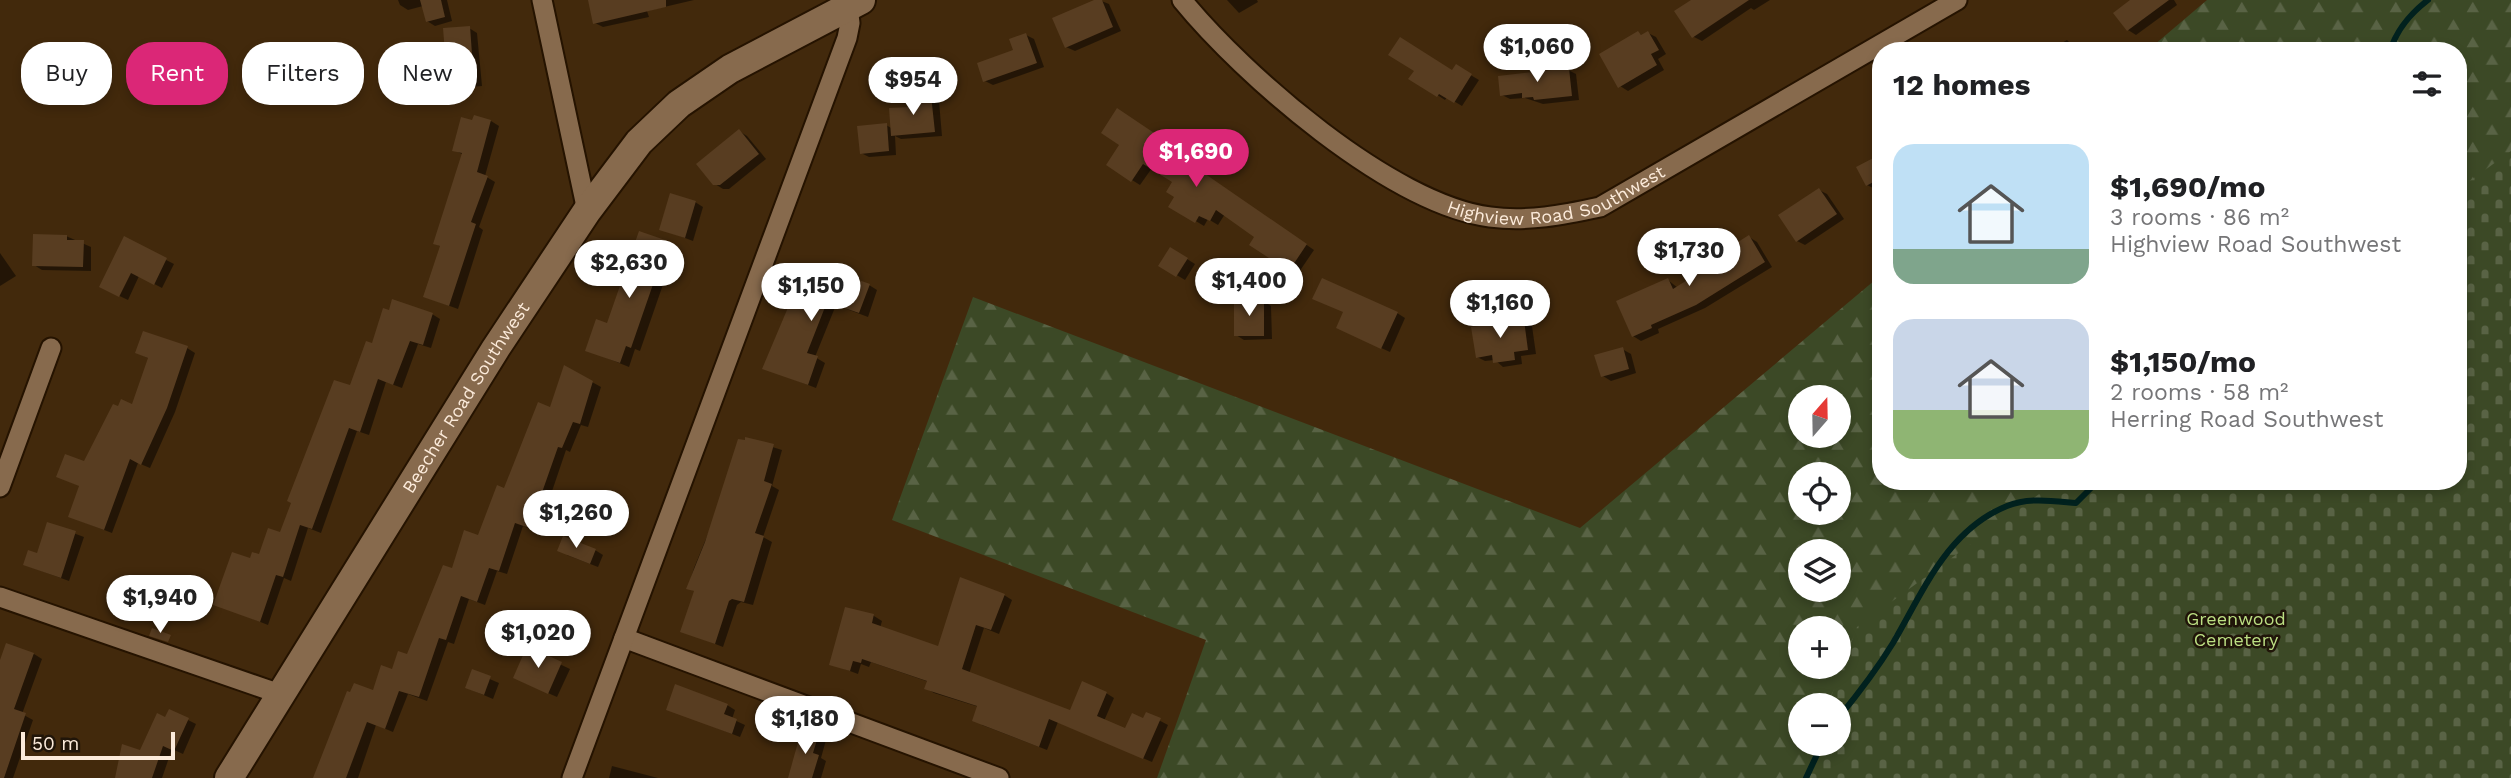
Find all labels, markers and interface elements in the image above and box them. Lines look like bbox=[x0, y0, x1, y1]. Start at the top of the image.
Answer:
pin: $1,060 bbox=[1480, 24, 1594, 84]
text: $1,060 bbox=[1500, 33, 1574, 60]
chip: Buy bbox=[21, 42, 112, 105]
chip: Rent bbox=[126, 42, 228, 105]
chip: Filters bbox=[242, 42, 364, 105]
chip: New bbox=[378, 42, 477, 105]
pin: $954 bbox=[872, 58, 954, 117]
icon: filters bbox=[2408, 65, 2446, 103]
text: $954 bbox=[884, 66, 942, 93]
text: 12 homes bbox=[1893, 67, 2031, 102]
pin: $1,690 bbox=[1139, 130, 1253, 189]
text: $1,690 bbox=[1159, 138, 1233, 165]
street label: Highview Road Southwest bbox=[1444, 161, 1669, 229]
text: $1,690/mo bbox=[2110, 169, 2265, 204]
icon: home bbox=[1949, 172, 2033, 256]
text: 3 rooms · 86 m² bbox=[2110, 204, 2289, 231]
pin: $1,730 bbox=[1632, 229, 1746, 288]
text: Highview Road Southwest bbox=[2110, 231, 2401, 258]
text: $1,730 bbox=[1653, 237, 1725, 264]
pin: $2,630 bbox=[572, 240, 686, 300]
text: $2,630 bbox=[590, 249, 668, 276]
pin: $1,400 bbox=[1192, 258, 1306, 318]
pin: $1,150 bbox=[754, 264, 868, 323]
text: $1,400 bbox=[1211, 267, 1287, 294]
text: $1,150 bbox=[777, 272, 845, 299]
pin: $1,160 bbox=[1443, 280, 1557, 340]
text: $1,160 bbox=[1466, 289, 1534, 316]
street label: Beecher Road Southwest bbox=[398, 298, 534, 497]
text: $1,150/mo bbox=[2110, 344, 2256, 379]
icon: home bbox=[1949, 347, 2033, 431]
text: 2 rooms · 58 m² bbox=[2110, 379, 2289, 406]
north arrow bbox=[1788, 385, 1852, 448]
map controls bbox=[1788, 385, 1851, 756]
text: Herring Road Southwest bbox=[2110, 406, 2383, 433]
button: locate bbox=[1788, 462, 1851, 525]
pin: $1,260 bbox=[519, 490, 633, 550]
text: $1,260 bbox=[539, 499, 613, 526]
button: layers bbox=[1788, 539, 1851, 602]
pin: $1,940 bbox=[103, 576, 217, 635]
text: $1,940 bbox=[122, 584, 198, 611]
park label: Greenwood Cemetery bbox=[2186, 608, 2286, 650]
pin: $1,020 bbox=[481, 610, 595, 670]
button: + bbox=[1788, 616, 1851, 679]
text: $1,020 bbox=[501, 619, 575, 646]
button: − bbox=[1788, 693, 1851, 756]
pin: $1,180 bbox=[748, 696, 862, 756]
text: $1,180 bbox=[771, 705, 839, 732]
scale bar bbox=[21, 729, 175, 761]
text: 50 m bbox=[32, 732, 79, 755]

